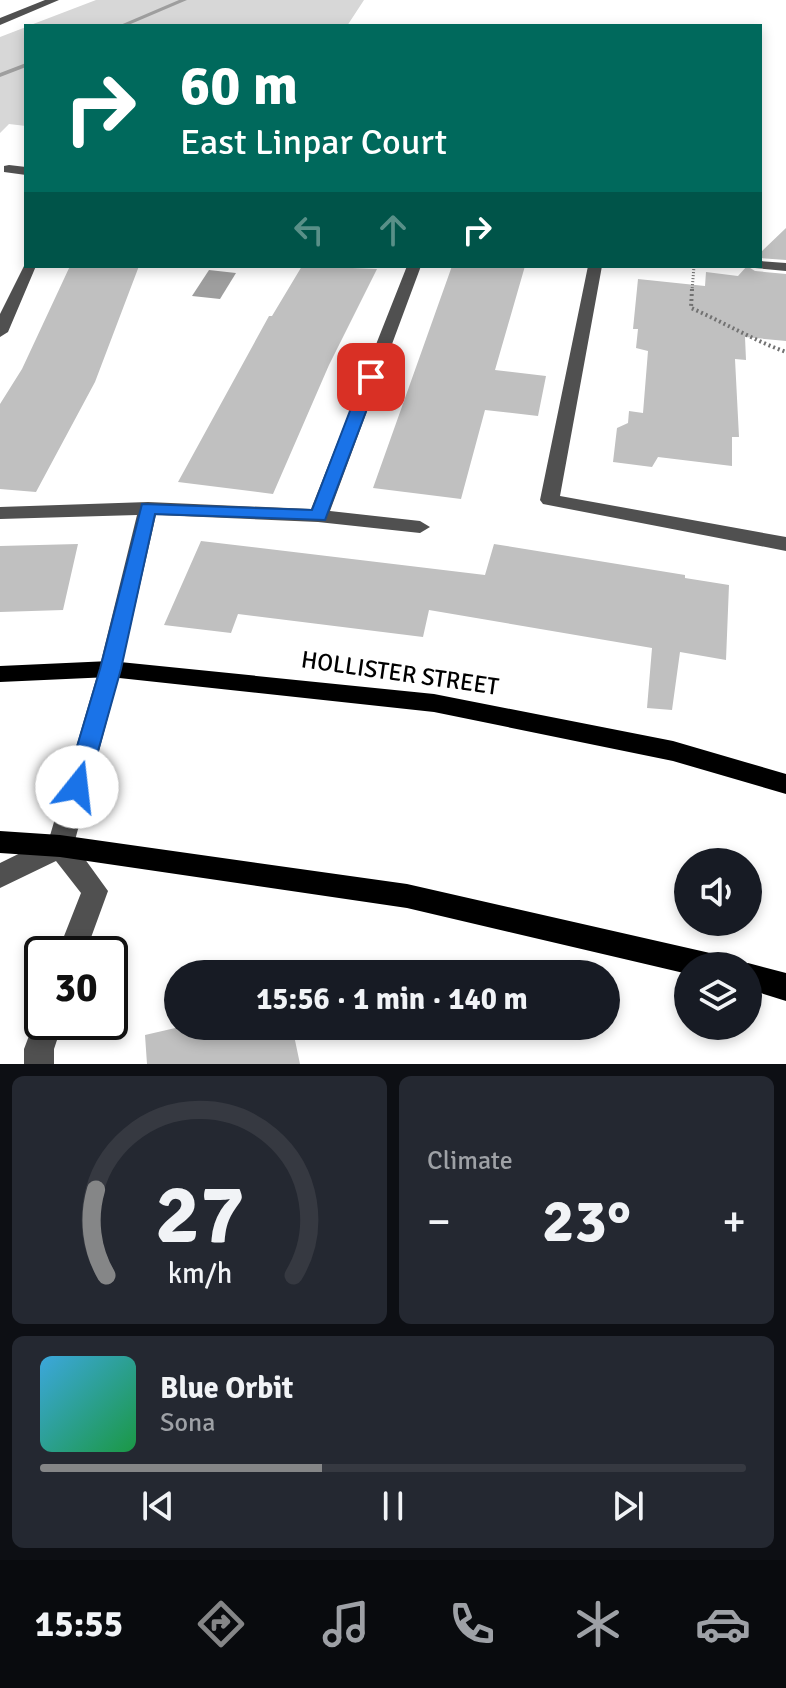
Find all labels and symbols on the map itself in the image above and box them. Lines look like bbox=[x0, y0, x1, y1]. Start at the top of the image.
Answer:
pin bbox=[337, 343, 405, 411]
street label: HOLLISTER STREET bbox=[299, 644, 501, 702]
position arrow bbox=[35, 745, 119, 829]
speed limit sign: 30 bbox=[24, 936, 128, 1040]

